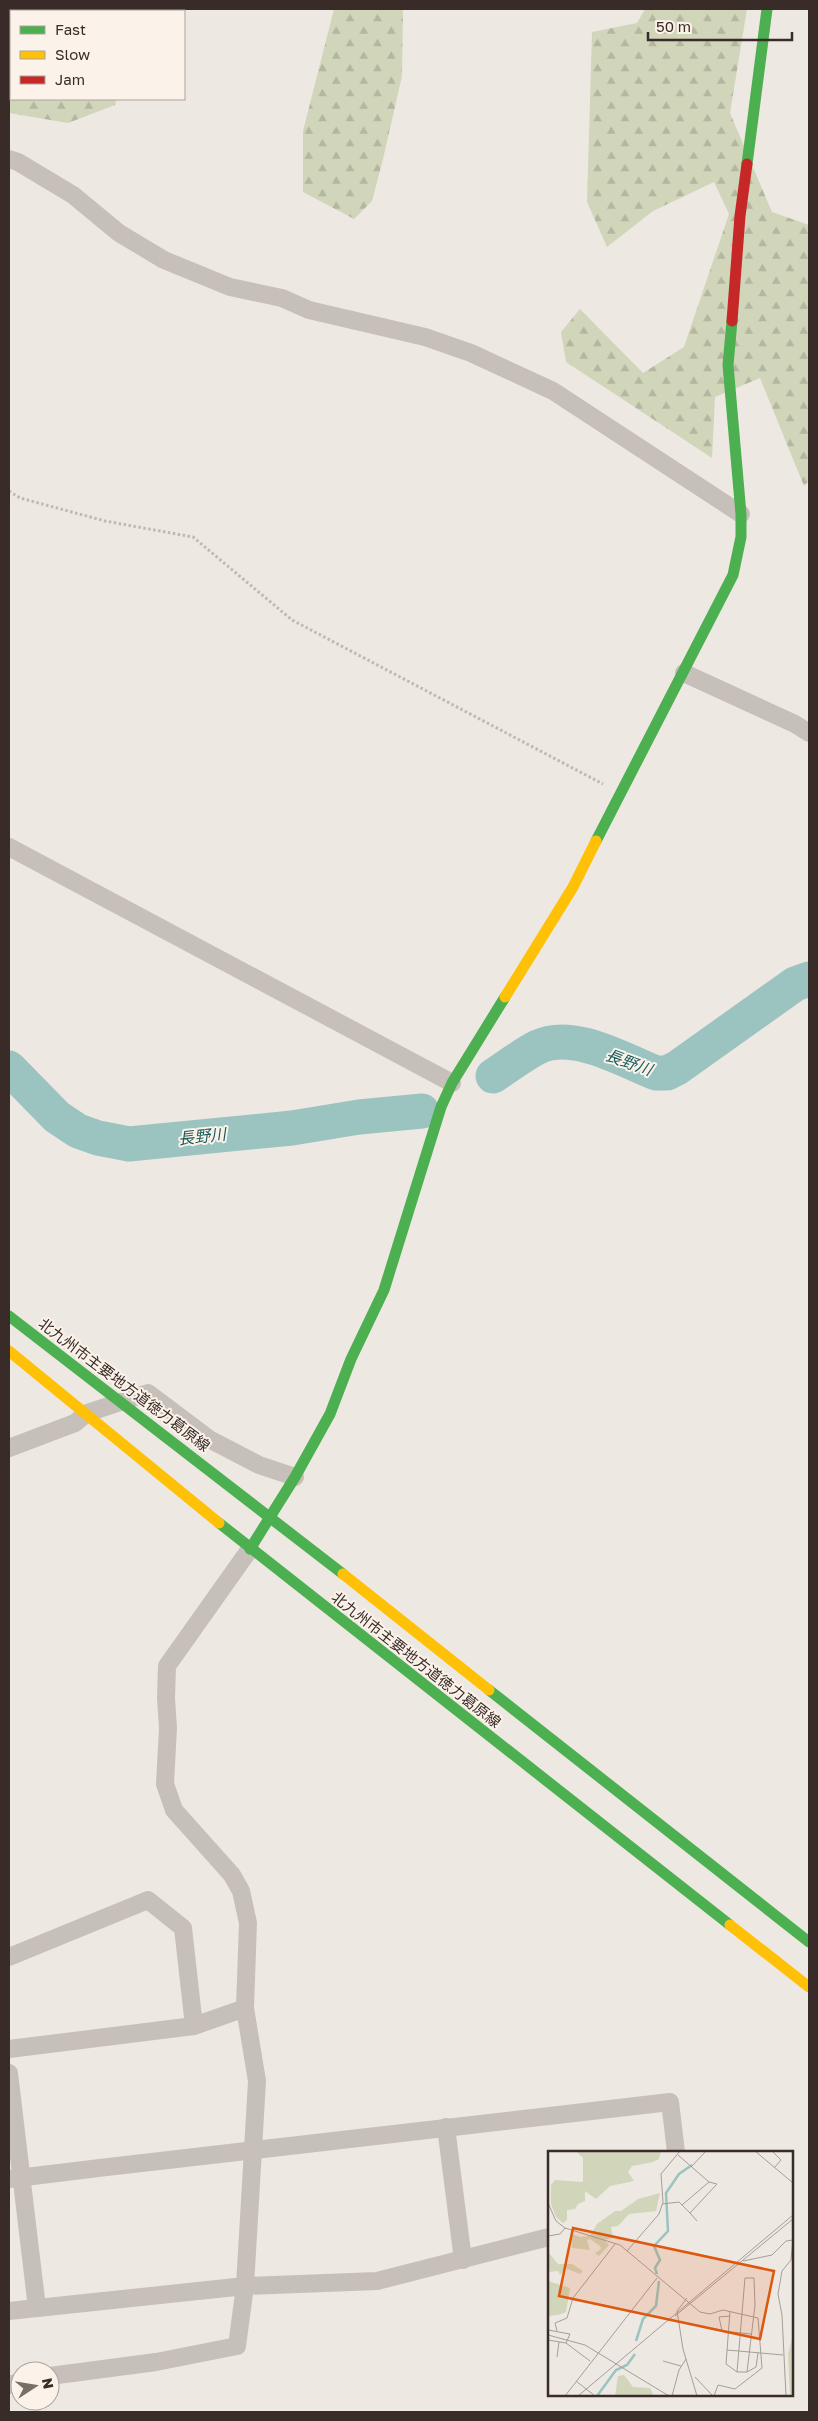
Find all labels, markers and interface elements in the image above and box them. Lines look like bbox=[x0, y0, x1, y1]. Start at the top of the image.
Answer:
legend bbox=[10, 10, 185, 100]
scale bar bbox=[648, 10, 792, 42]
text: 50 m bbox=[656, 17, 691, 35]
text: Fast bbox=[55, 20, 86, 38]
text: Slow bbox=[55, 45, 90, 63]
text: Jam bbox=[55, 70, 85, 88]
water label: 長野川 bbox=[603, 1044, 657, 1080]
water label: 長野川 bbox=[177, 1123, 229, 1148]
street label: 北九州市主要地方道徳力葛原線 bbox=[35, 1314, 214, 1455]
street label: 北九州市主要地方道徳力葛原線 bbox=[328, 1587, 505, 1731]
inset map bbox=[548, 2151, 793, 2396]
north arrow bbox=[10, 2361, 60, 2411]
text: N bbox=[39, 2376, 58, 2390]

